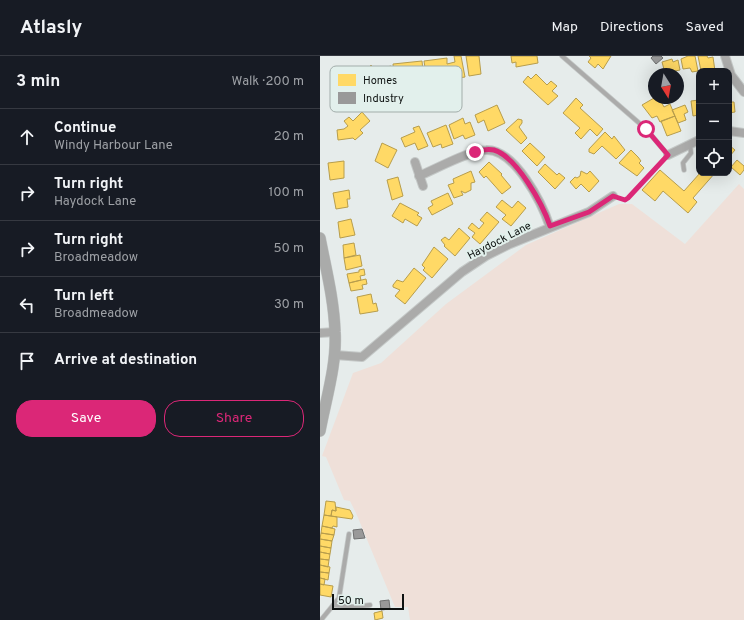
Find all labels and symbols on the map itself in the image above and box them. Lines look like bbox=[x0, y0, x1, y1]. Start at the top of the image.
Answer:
legend bbox=[330, 66, 462, 112]
north arrow bbox=[648, 68, 684, 104]
text: Homes bbox=[363, 74, 397, 88]
text: Industry bbox=[363, 92, 404, 106]
route start bbox=[637, 120, 655, 138]
route end bbox=[466, 143, 484, 161]
street label: Haydock Lane bbox=[465, 219, 534, 263]
scale bar bbox=[332, 592, 404, 611]

